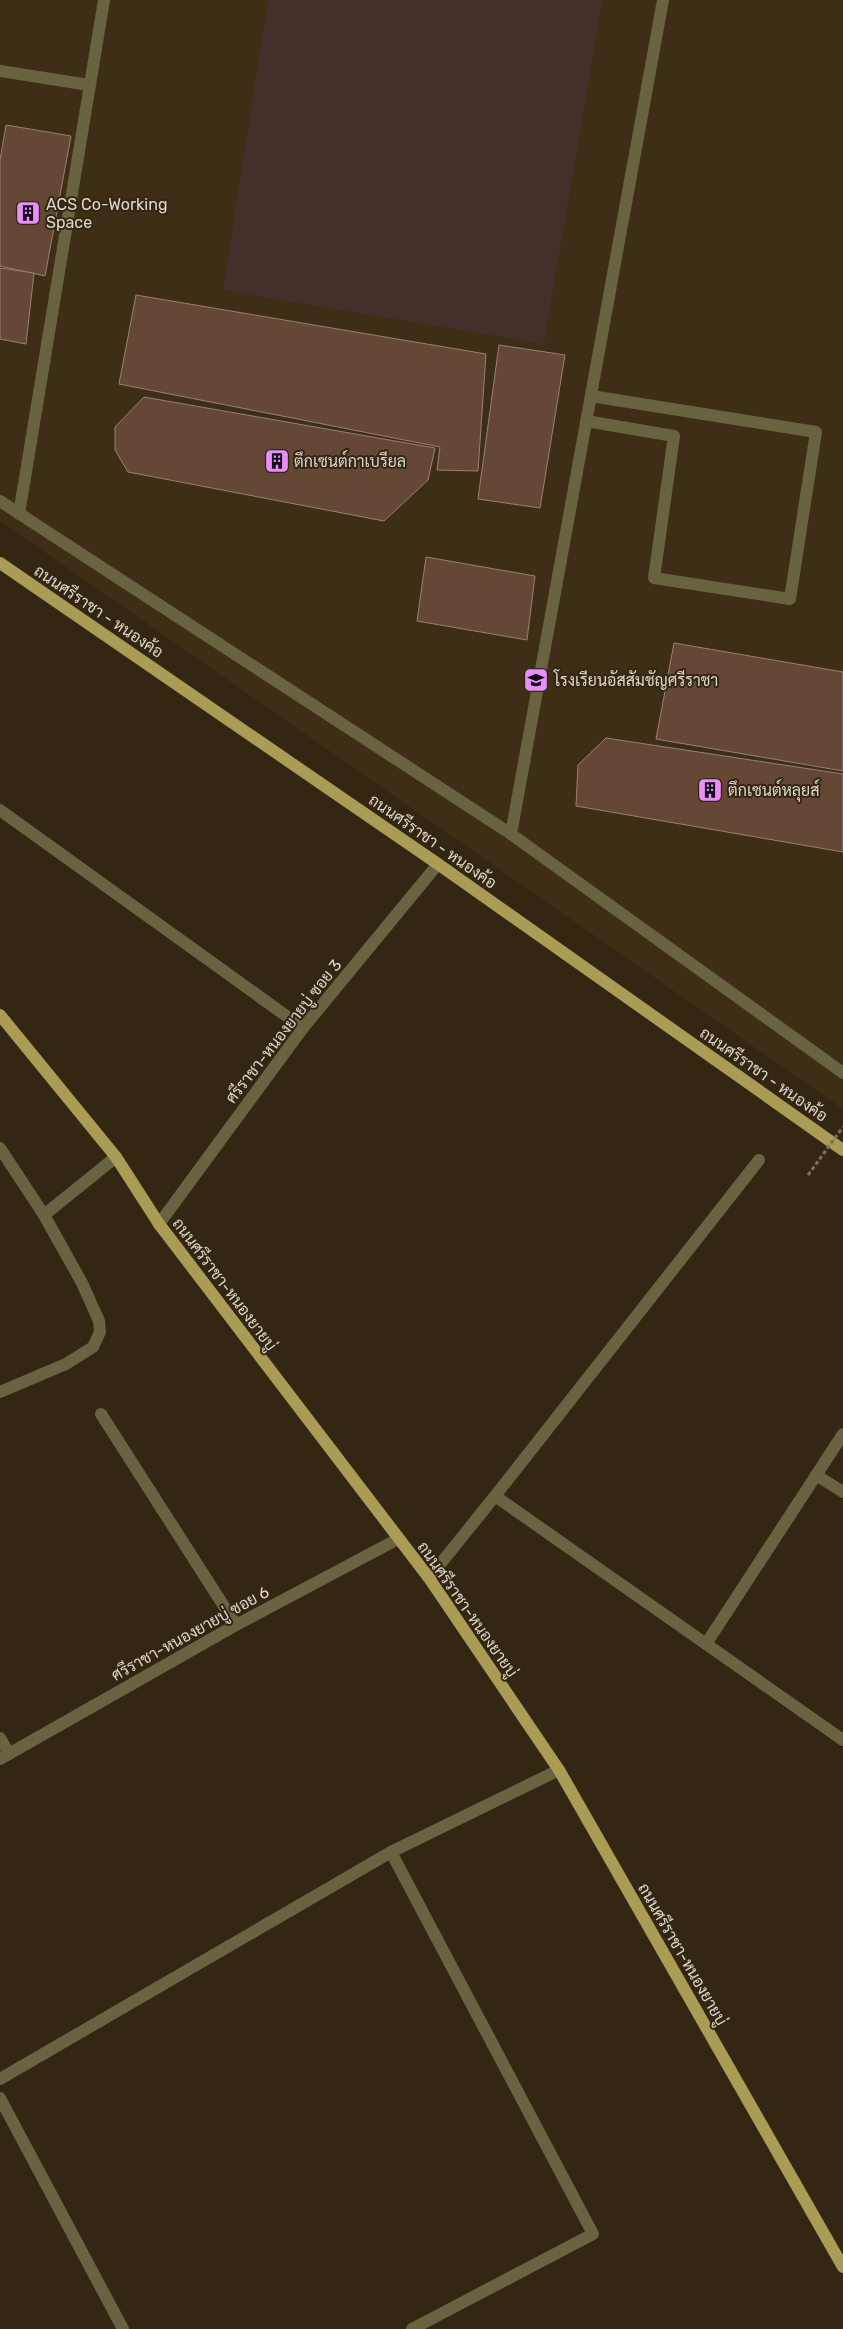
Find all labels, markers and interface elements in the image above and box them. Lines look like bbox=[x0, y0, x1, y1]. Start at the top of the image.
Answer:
place label: ACS Co-Working Space bbox=[46, 195, 167, 232]
building icon: ACS Co-Working Space bbox=[15, 200, 41, 226]
building icon: ตึกเซนต์กาเบรียล bbox=[264, 448, 290, 474]
place label: ตึกเซนต์กาเบรียล bbox=[294, 449, 406, 471]
street label: ถนนศรีราชา - หนองค้อ bbox=[31, 559, 168, 662]
school or university icon: โรงเรียนอัสสัมชัญศรีราชา bbox=[523, 667, 549, 693]
place label: โรงเรียนอัสสัมชัญศรีราชา bbox=[553, 669, 718, 690]
building icon: ตึกเซนต์หลุยส์ bbox=[697, 777, 723, 803]
place label: ตึกเซนต์หลุยส์ bbox=[728, 778, 820, 802]
street label: ถนนศรีราชา - หนองค้อ bbox=[365, 788, 501, 893]
street label: ศรีราชา-หนองยายบู่ ซอย 3 bbox=[220, 954, 347, 1108]
street label: ถนนศรีราชา - หนองค้อ bbox=[696, 1021, 832, 1126]
street label: ถนนศรีราชา-หนองยายบู่ bbox=[167, 1213, 282, 1356]
street label: ถนนศรีราชา-หนองยายบู่ bbox=[412, 1537, 523, 1682]
street label: ศรีราชา-หนองยายบู่ ซอย 6 bbox=[107, 1580, 274, 1686]
street label: ถนนศรีราชา-หนองยายบู่ bbox=[632, 1879, 733, 2030]

